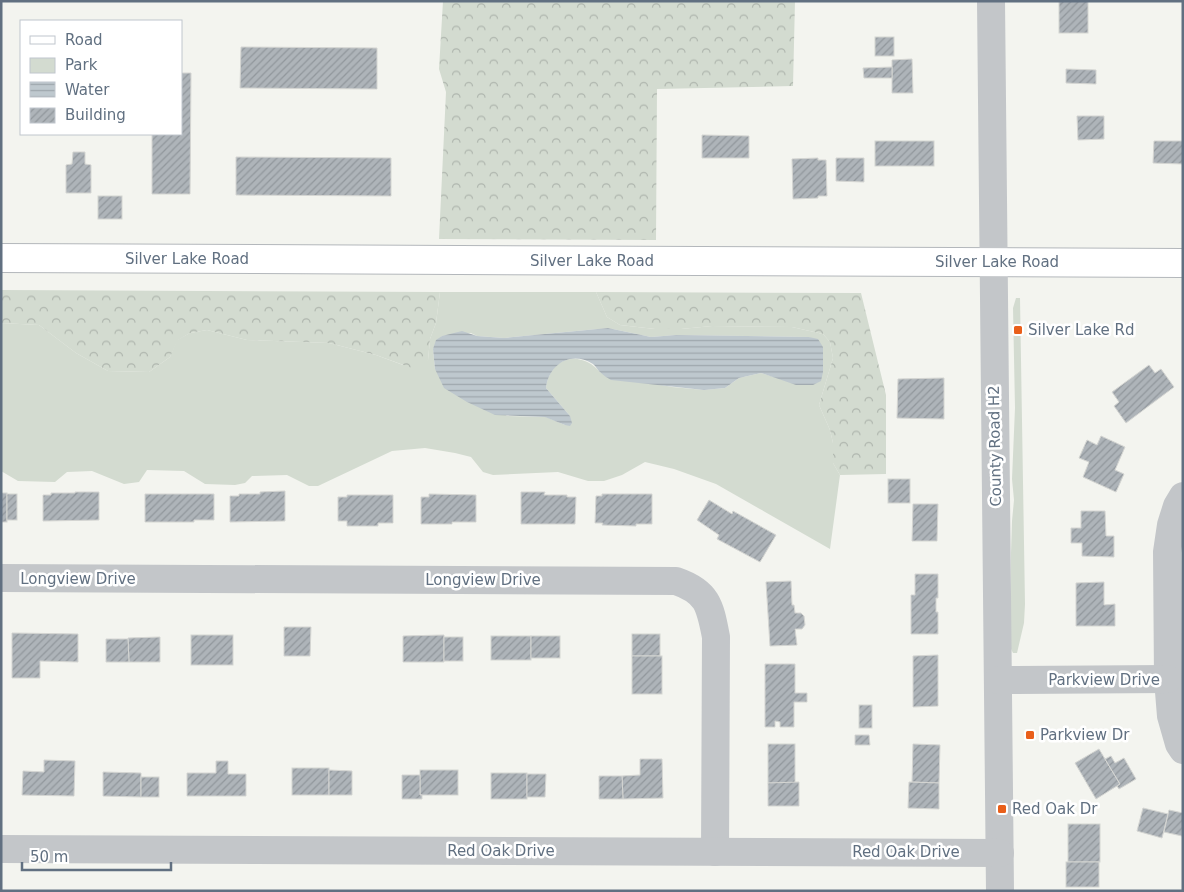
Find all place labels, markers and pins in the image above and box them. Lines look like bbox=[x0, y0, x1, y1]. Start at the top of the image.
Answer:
place label: Silver Lake Rd bbox=[1028, 321, 1135, 339]
marker: Silver Lake Rd bbox=[1012, 324, 1024, 336]
place label: Parkview Dr bbox=[1040, 726, 1130, 744]
marker: Parkview Dr bbox=[1024, 729, 1036, 741]
place label: Red Oak Dr bbox=[1012, 800, 1098, 818]
marker: Red Oak Dr bbox=[996, 803, 1008, 815]

